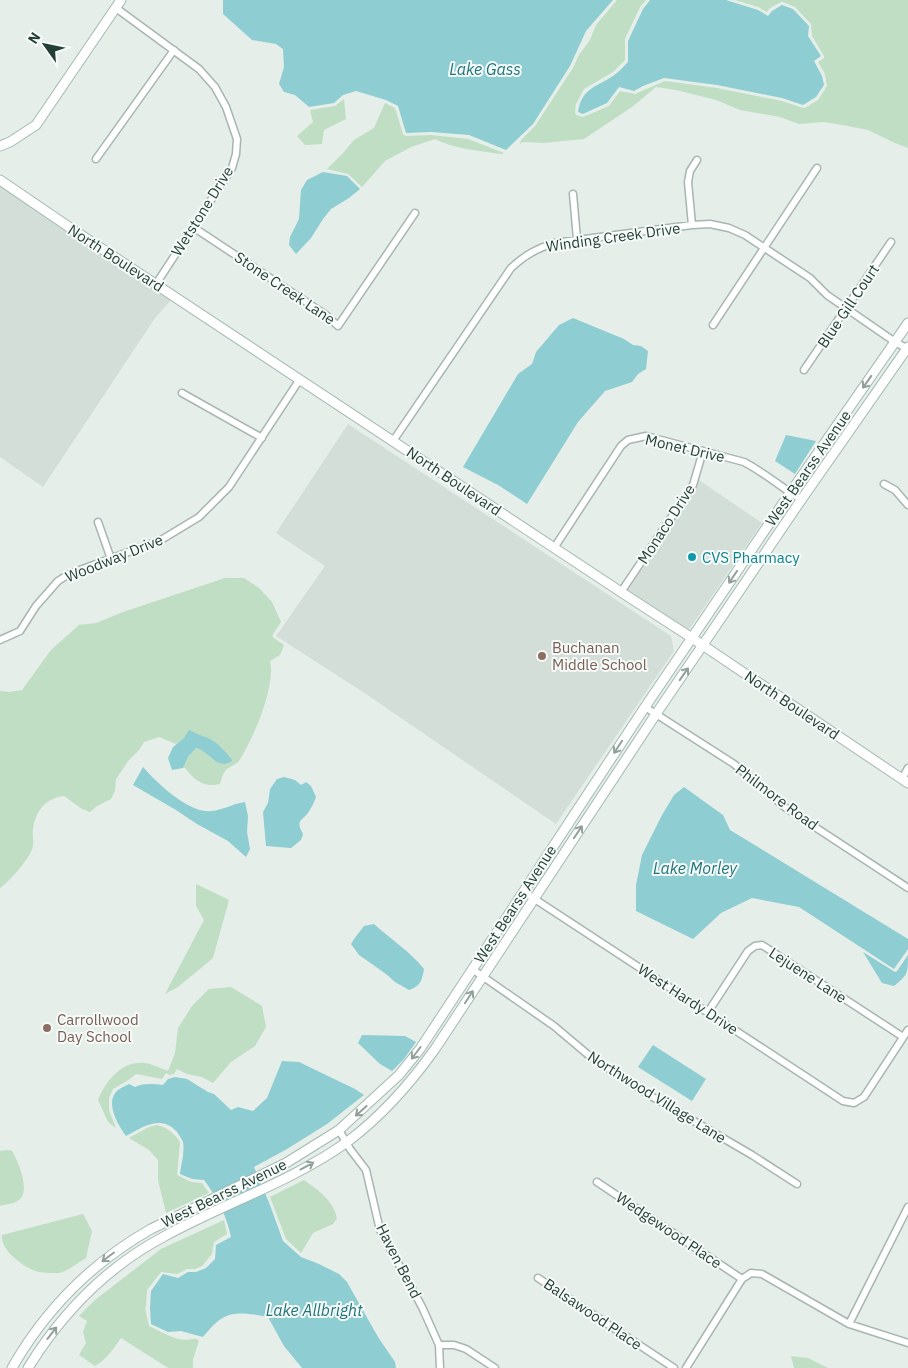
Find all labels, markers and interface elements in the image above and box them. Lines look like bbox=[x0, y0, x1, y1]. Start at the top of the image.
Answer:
north arrow bbox=[20, 20, 70, 70]
text: N bbox=[24, 29, 44, 47]
water label: Lake Gass bbox=[449, 59, 521, 79]
street label: Wetstone Drive bbox=[167, 162, 237, 260]
street label: Winding Creek Drive bbox=[545, 218, 681, 256]
street label: North Boulevard bbox=[65, 220, 167, 296]
street label: Stone Creek Lane bbox=[231, 247, 339, 329]
street label: Blue Gill Court bbox=[813, 260, 883, 352]
one-way arrow bbox=[862, 375, 872, 389]
street label: West Bearss Avenue bbox=[761, 406, 855, 530]
street label: Monet Drive bbox=[643, 430, 727, 466]
street label: North Boulevard bbox=[403, 442, 505, 520]
street label: Monaco Drive bbox=[633, 481, 699, 567]
street label: Woodway Drive bbox=[62, 530, 166, 586]
place label: CVS Pharmacy bbox=[702, 548, 800, 567]
marker: CVS Pharmacy bbox=[686, 551, 698, 563]
one-way arrow bbox=[728, 570, 738, 584]
place label: Buchanan Middle School bbox=[552, 638, 647, 674]
marker: Buchanan Middle School bbox=[536, 650, 548, 662]
street label: North Boulevard bbox=[741, 666, 843, 744]
one-way arrow bbox=[679, 667, 689, 681]
one-way arrow bbox=[613, 740, 623, 754]
street label: Philmore Road bbox=[732, 760, 822, 834]
one-way arrow bbox=[573, 825, 583, 839]
street label: West Bearss Avenue bbox=[470, 841, 560, 967]
water label: Lake Morley bbox=[653, 858, 738, 878]
street label: Lejuene Lane bbox=[766, 943, 850, 1007]
street label: West Hardy Drive bbox=[634, 959, 742, 1039]
one-way arrow bbox=[464, 991, 474, 1005]
place label: Carrollwood Day School bbox=[57, 1010, 139, 1046]
marker: Carrollwood Day School bbox=[41, 1022, 53, 1034]
one-way arrow bbox=[411, 1046, 421, 1060]
street label: Northwood Village Lane bbox=[584, 1047, 730, 1147]
one-way arrow bbox=[354, 1105, 367, 1117]
street label: West Bearss Avenue bbox=[158, 1154, 290, 1232]
one-way arrow bbox=[299, 1161, 314, 1170]
street label: Wedgewood Place bbox=[613, 1188, 725, 1272]
street label: Haven Bend bbox=[372, 1220, 426, 1302]
one-way arrow bbox=[102, 1252, 116, 1262]
street label: Balsawood Place bbox=[540, 1274, 646, 1354]
water label: Lake Allbright bbox=[266, 1300, 363, 1320]
one-way arrow bbox=[46, 1327, 57, 1340]

